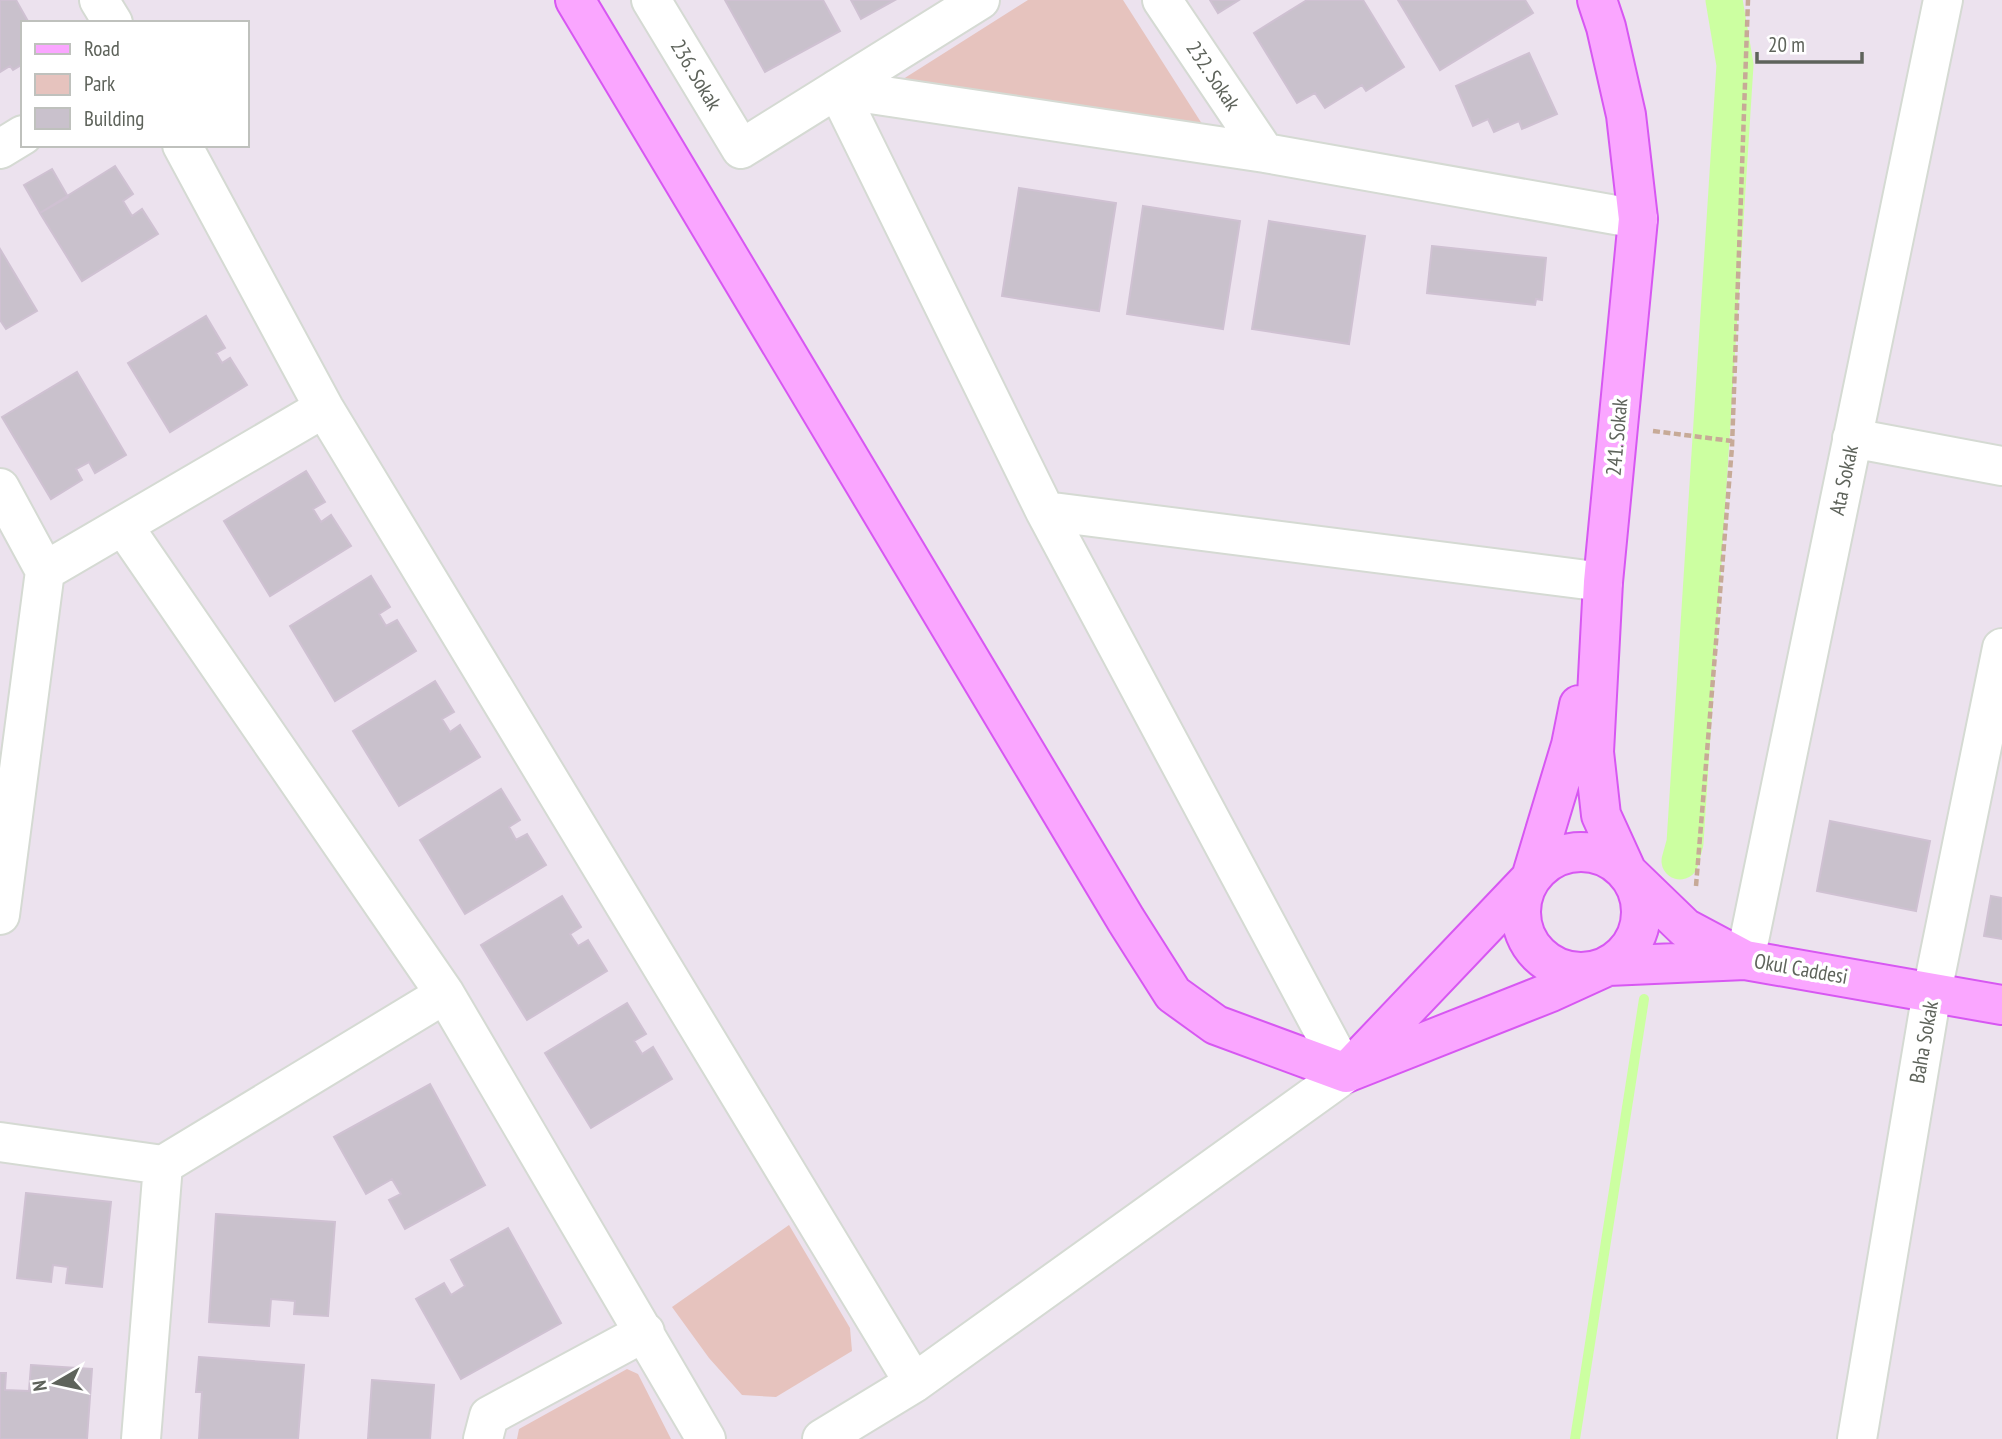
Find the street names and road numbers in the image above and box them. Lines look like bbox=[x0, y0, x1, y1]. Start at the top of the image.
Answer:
street label: 236. Sokak bbox=[665, 34, 728, 115]
street label: 232. Sokak bbox=[1180, 36, 1246, 116]
street label: 241. Sokak bbox=[1600, 397, 1633, 477]
street label: Ata Sokak bbox=[1823, 442, 1864, 517]
street label: Okul Caddesi bbox=[1752, 947, 1850, 990]
street label: Baha Sokak bbox=[1903, 999, 1944, 1085]

